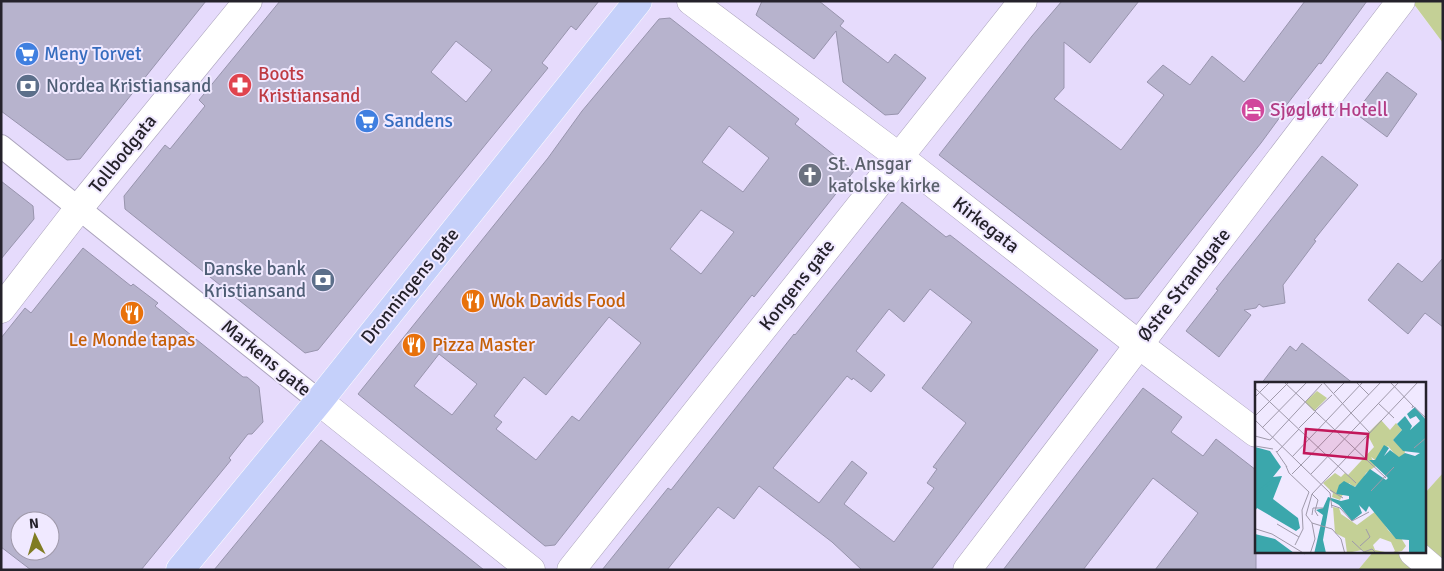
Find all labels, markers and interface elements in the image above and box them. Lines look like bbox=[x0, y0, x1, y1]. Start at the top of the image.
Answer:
supermarket icon: Meny Torvet bbox=[14, 41, 40, 67]
place label: Meny Torvet bbox=[44, 42, 142, 66]
place label: Boots Kristiansand bbox=[258, 62, 360, 108]
pharmacy icon: Boots Kristiansand bbox=[227, 72, 253, 98]
bank icon: Nordea Kristiansand bbox=[15, 73, 41, 99]
place label: Nordea Kristiansand bbox=[46, 74, 211, 98]
hotel icon: Sjøgløtt Hotell bbox=[1240, 97, 1266, 123]
place label: Sjøgløtt Hotell bbox=[1270, 98, 1388, 122]
supermarket icon: Sandens bbox=[354, 108, 380, 134]
place label: Sandens bbox=[384, 109, 453, 133]
street label: Tollbodgata bbox=[84, 110, 162, 198]
place label: St. Ansgar katolske kirke bbox=[828, 152, 940, 198]
church icon: St. Ansgar katolske kirke bbox=[797, 162, 823, 188]
street label: Kirkegata bbox=[948, 192, 1024, 258]
street label: Dronningens gate bbox=[356, 223, 464, 349]
street label: Østre Strandgate bbox=[1132, 223, 1236, 347]
street label: Kongens gate bbox=[754, 235, 840, 335]
place label: Danske bank Kristiansand bbox=[203, 257, 306, 303]
bank icon: Danske bank Kristiansand bbox=[310, 267, 336, 293]
restaurant icon: Wok Davids Food bbox=[460, 288, 486, 314]
place label: Wok Davids Food bbox=[490, 289, 626, 313]
restaurant icon: Le Monde tapas bbox=[119, 300, 145, 326]
street label: Markens gate bbox=[216, 314, 316, 402]
place label: Le Monde tapas bbox=[69, 328, 195, 352]
restaurant icon: Pizza Master bbox=[401, 332, 427, 358]
place label: Pizza Master bbox=[432, 333, 535, 357]
inset map bbox=[1255, 382, 1426, 554]
north arrow bbox=[10, 511, 60, 561]
text: N bbox=[28, 515, 40, 532]

